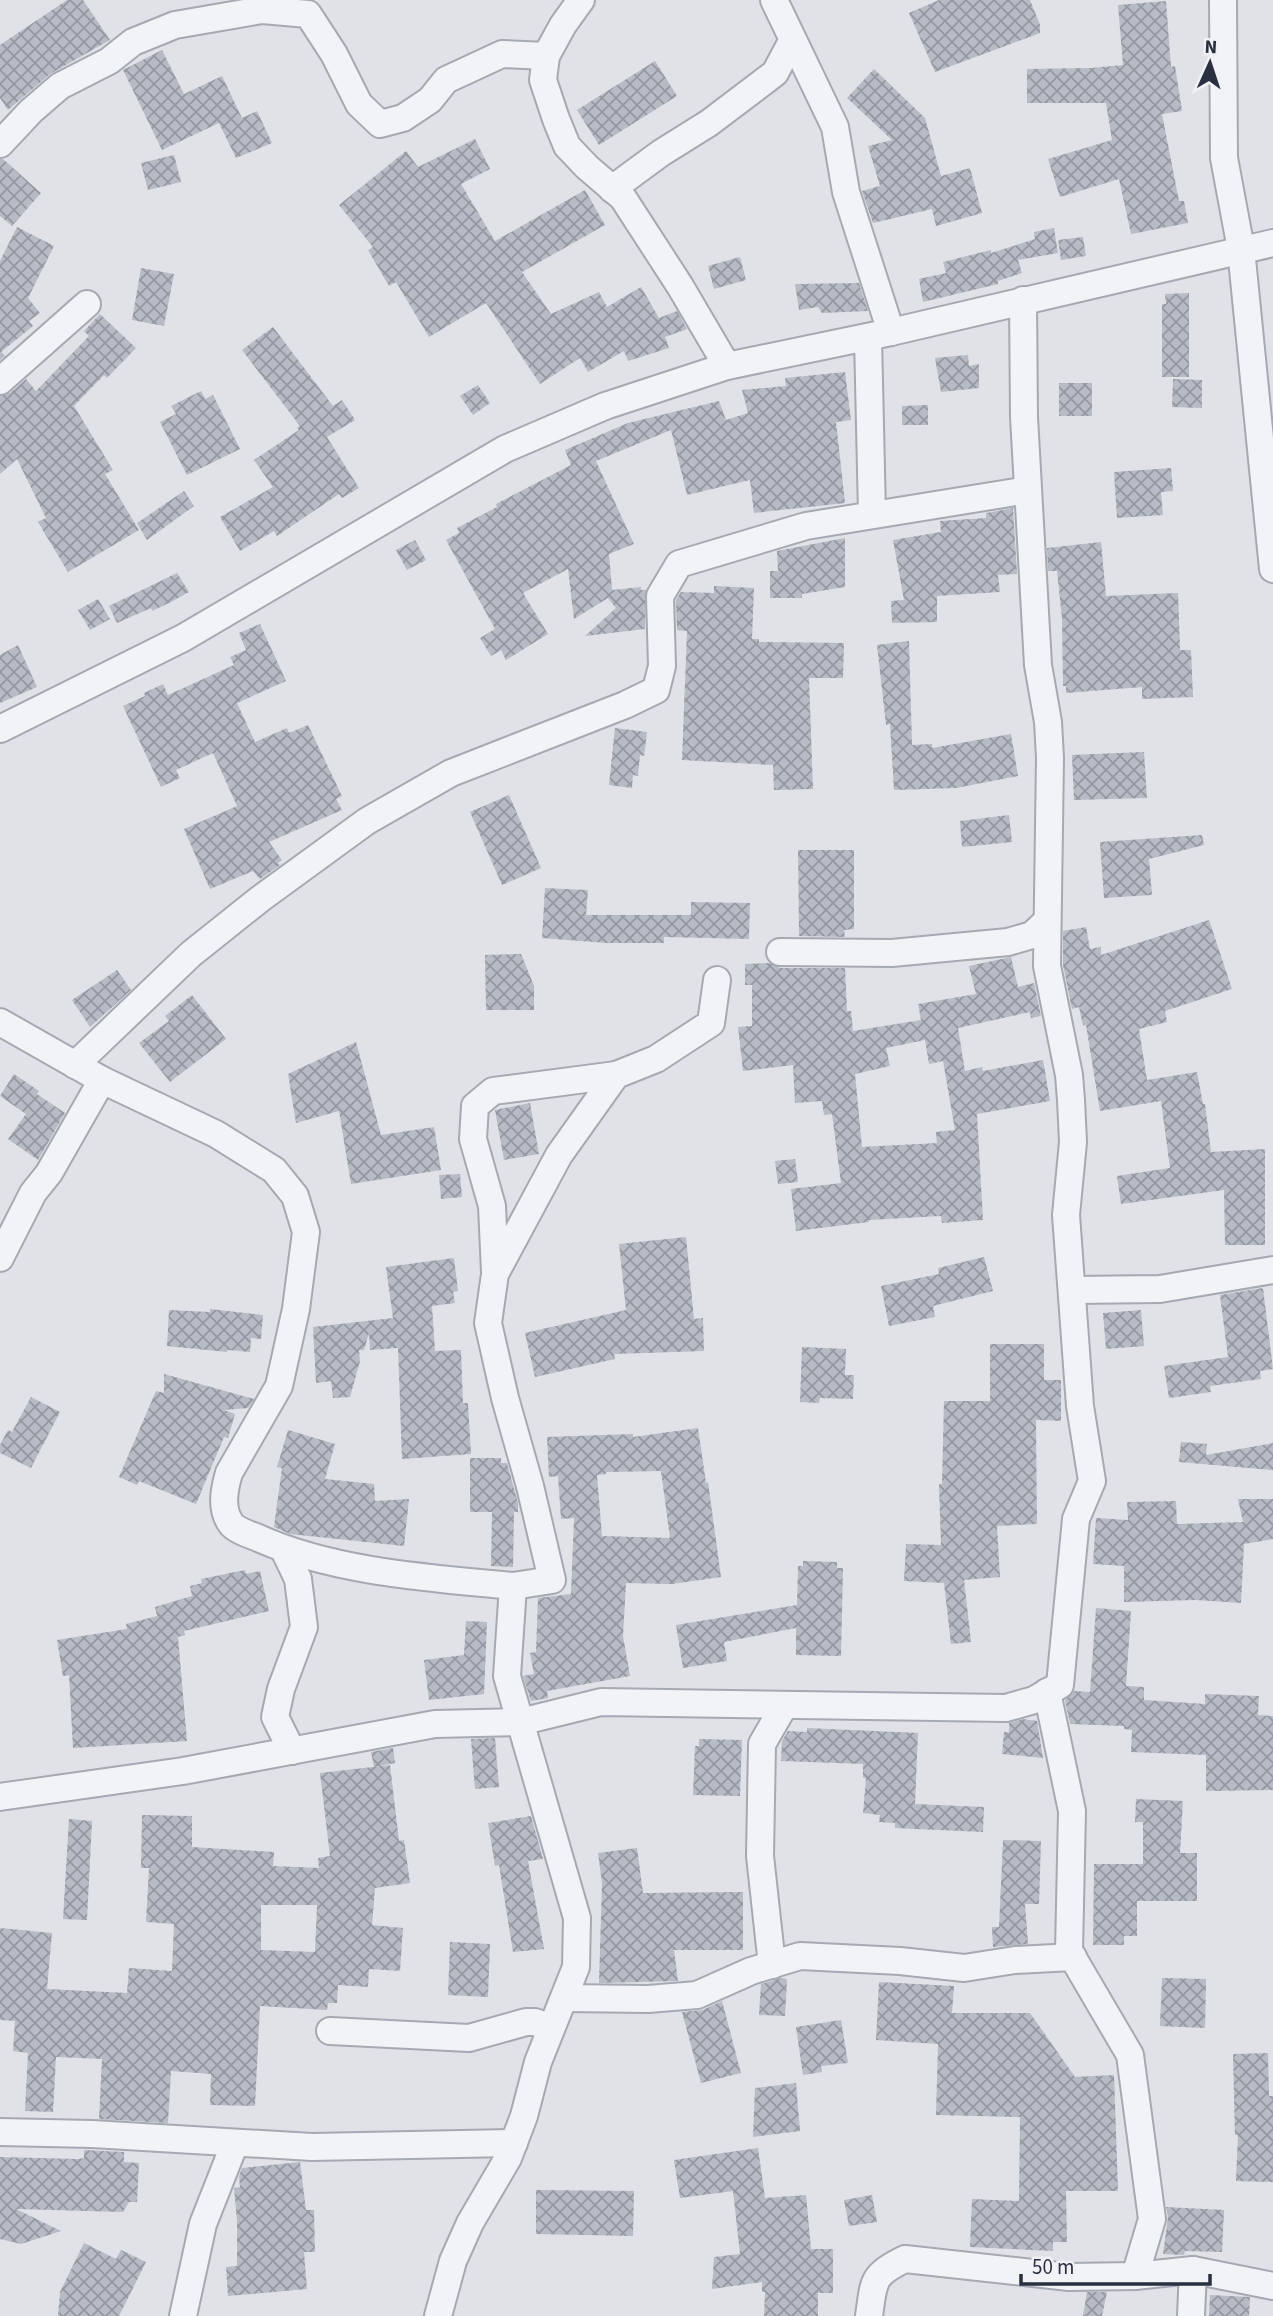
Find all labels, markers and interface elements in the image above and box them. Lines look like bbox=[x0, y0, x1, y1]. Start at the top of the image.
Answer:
north arrow bbox=[1175, 28, 1245, 98]
text: N bbox=[1204, 34, 1218, 61]
scale bar bbox=[1021, 2242, 1210, 2286]
text: 50 m bbox=[1032, 2252, 1074, 2282]

